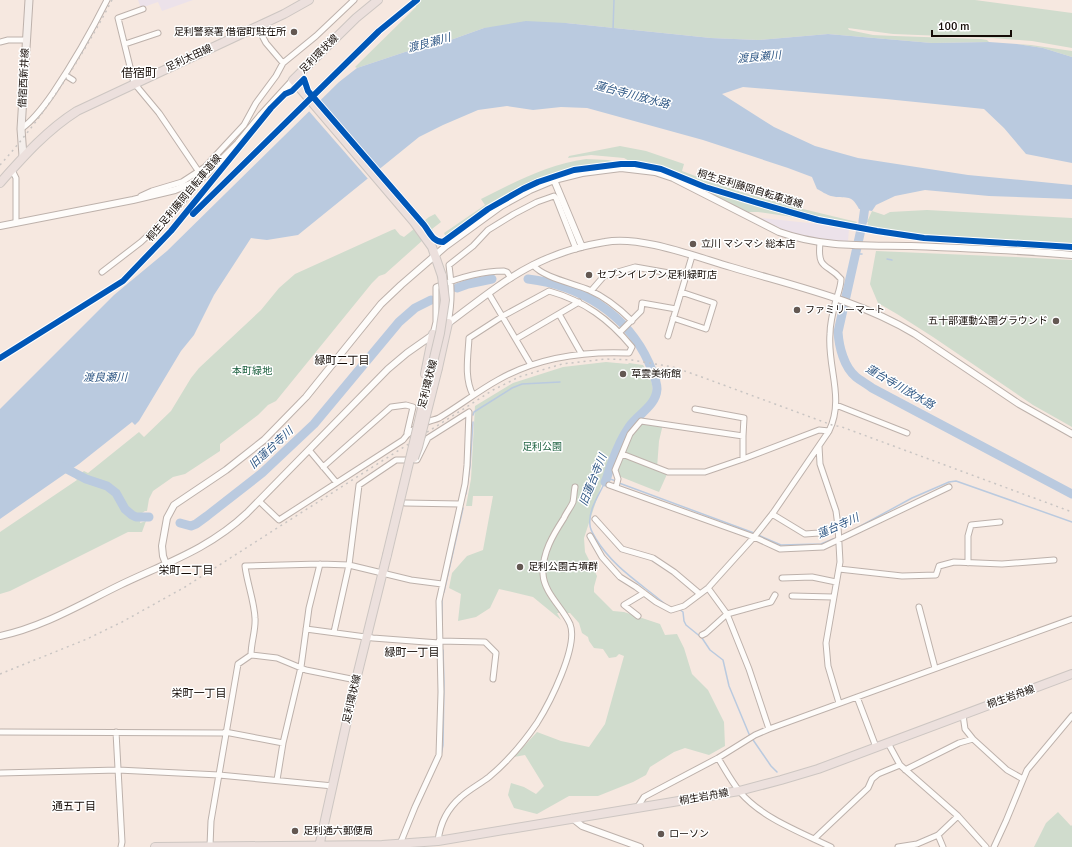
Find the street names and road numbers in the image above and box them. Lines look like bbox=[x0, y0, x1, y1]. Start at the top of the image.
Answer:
street label: 足利環状線 bbox=[297, 32, 341, 76]
street label: 足利太田線 bbox=[164, 42, 214, 74]
street label: 借宿西新井線 bbox=[16, 48, 32, 109]
street label: 桐生足利藤岡自転車道線 bbox=[144, 152, 224, 244]
street label: 桐生足利藤岡自転車道線 bbox=[696, 167, 804, 211]
street label: 足利環状線 bbox=[416, 358, 440, 410]
street label: 足利環状線 bbox=[341, 673, 363, 725]
street label: 桐生岩舟線 bbox=[985, 683, 1037, 711]
street label: 桐生岩舟線 bbox=[678, 787, 730, 807]

